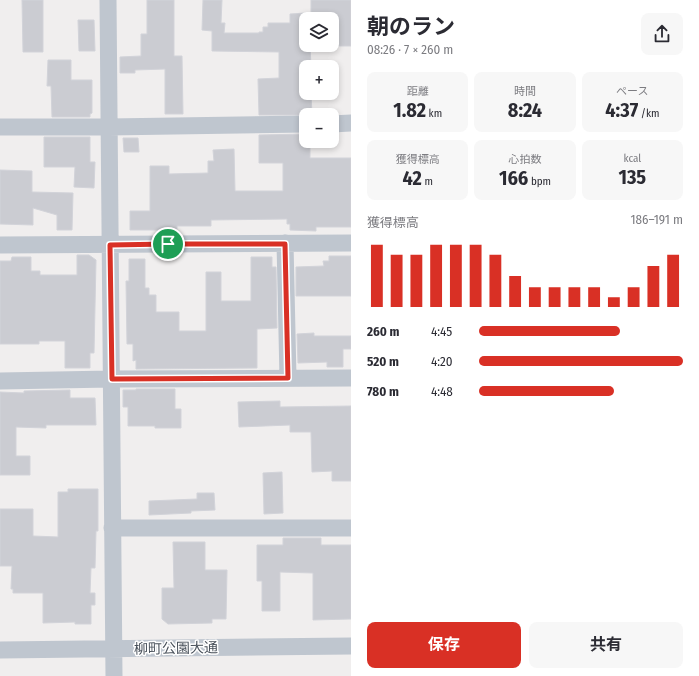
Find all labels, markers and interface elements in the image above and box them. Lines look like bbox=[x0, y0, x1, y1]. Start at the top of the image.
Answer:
map controls bbox=[299, 12, 339, 148]
button: layers bbox=[299, 12, 339, 52]
text: 朝のラン bbox=[367, 13, 455, 40]
button: share bbox=[641, 13, 683, 55]
text: 08:26 · 7 × 260 m bbox=[367, 42, 453, 57]
button: + bbox=[299, 60, 339, 100]
text: 距離 bbox=[407, 85, 429, 98]
text: 時間 bbox=[514, 85, 536, 98]
text: ペース bbox=[616, 85, 649, 98]
text: 1.82 bbox=[393, 98, 426, 122]
text: 8:24 bbox=[508, 98, 542, 122]
text: 4:37 bbox=[605, 98, 638, 122]
text: km bbox=[426, 107, 442, 120]
text: /km bbox=[638, 107, 660, 120]
button: − bbox=[299, 108, 339, 148]
text: kcal bbox=[623, 152, 641, 165]
text: 獲得標高 bbox=[396, 153, 440, 166]
text: 心拍数 bbox=[508, 153, 541, 166]
text: 135 bbox=[618, 165, 646, 189]
text: 42 bbox=[402, 166, 422, 190]
text: 166 bbox=[499, 166, 528, 190]
text: m bbox=[422, 175, 433, 188]
text: bpm bbox=[528, 175, 551, 188]
text: 186–191 m bbox=[630, 212, 683, 227]
text: 獲得標高 bbox=[367, 215, 419, 230]
pin bbox=[151, 227, 185, 261]
icon: arrive bbox=[157, 233, 179, 255]
text: 260 m bbox=[367, 324, 400, 339]
text: 4:45 bbox=[431, 324, 452, 339]
text: 520 m bbox=[367, 354, 399, 369]
text: 4:20 bbox=[431, 354, 453, 369]
text: 780 m bbox=[367, 384, 399, 399]
text: 4:48 bbox=[431, 384, 453, 399]
button: 保存 bbox=[367, 622, 521, 668]
button: 共有 bbox=[529, 622, 683, 668]
street label: 柳町公園大通 bbox=[134, 639, 218, 658]

